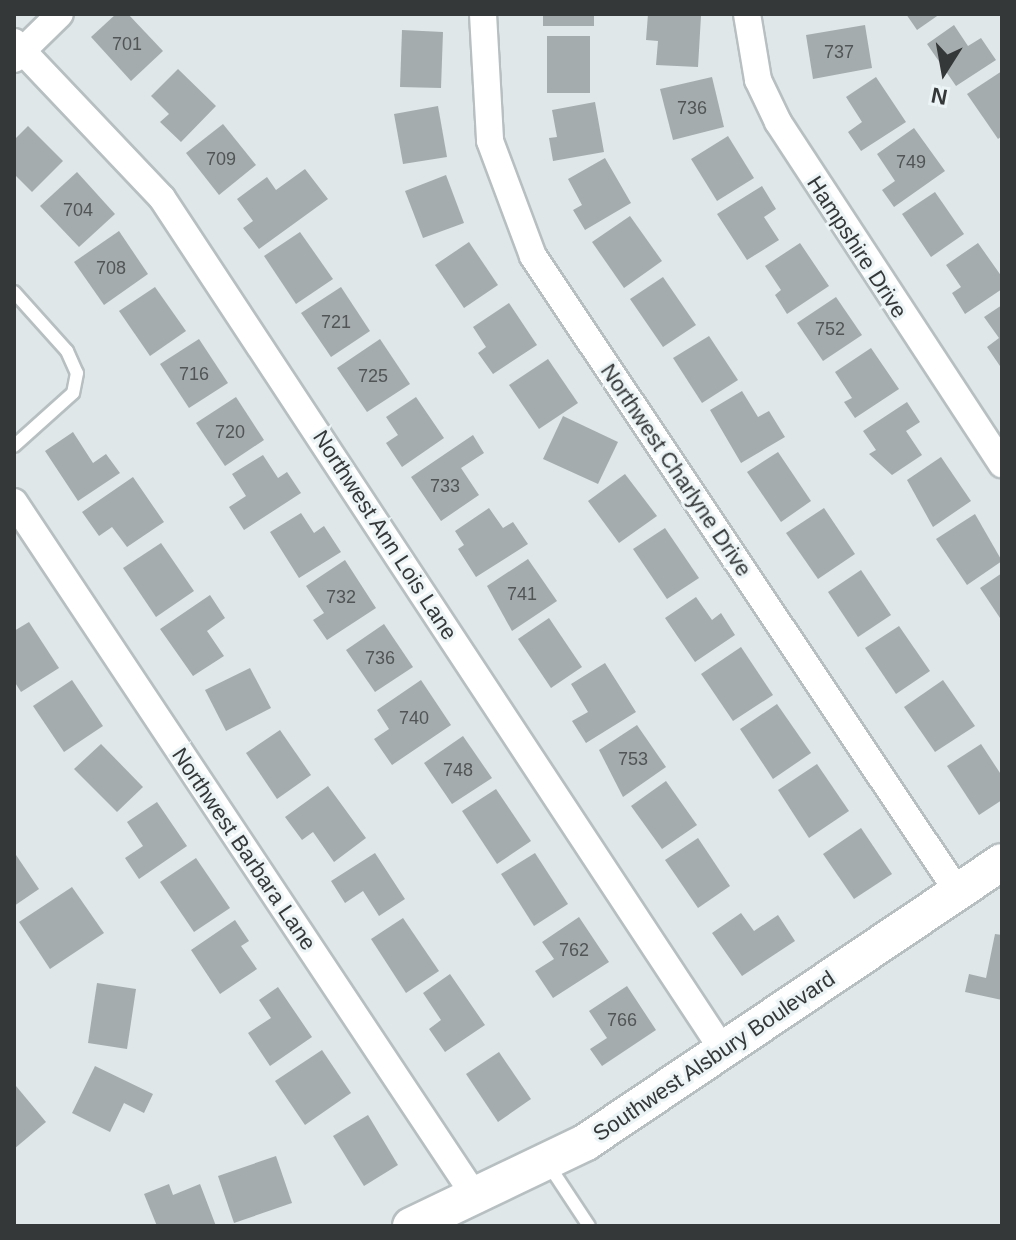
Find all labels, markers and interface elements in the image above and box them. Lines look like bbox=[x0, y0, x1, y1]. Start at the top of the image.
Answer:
north arrow bbox=[904, 32, 984, 112]
house number: 701 bbox=[112, 33, 142, 55]
house number: 737 bbox=[824, 41, 854, 63]
text: N bbox=[929, 82, 950, 110]
house number: 736 bbox=[677, 97, 707, 119]
house number: 709 bbox=[206, 148, 236, 170]
house number: 749 bbox=[896, 151, 926, 173]
street label: Hampshire Drive bbox=[801, 171, 913, 323]
house number: 704 bbox=[63, 199, 93, 221]
house number: 708 bbox=[96, 257, 126, 279]
house number: 721 bbox=[321, 311, 351, 333]
house number: 752 bbox=[815, 318, 845, 340]
street label: Northwest Charlyne Drive bbox=[595, 359, 757, 581]
house number: 716 bbox=[179, 363, 209, 385]
house number: 725 bbox=[358, 365, 388, 387]
house number: 720 bbox=[215, 421, 245, 443]
street label: Northwest Ann Lois Lane bbox=[307, 425, 463, 645]
house number: 733 bbox=[430, 475, 460, 497]
house number: 741 bbox=[507, 583, 537, 605]
house number: 732 bbox=[326, 586, 356, 608]
house number: 736 bbox=[365, 647, 395, 669]
house number: 740 bbox=[399, 707, 429, 729]
street label: Northwest Barbara Lane bbox=[166, 743, 322, 955]
house number: 753 bbox=[618, 748, 648, 770]
house number: 748 bbox=[443, 759, 473, 781]
house number: 762 bbox=[559, 939, 589, 961]
street label: Southwest Alsbury Boulevard bbox=[587, 965, 841, 1147]
house number: 766 bbox=[607, 1009, 637, 1031]

